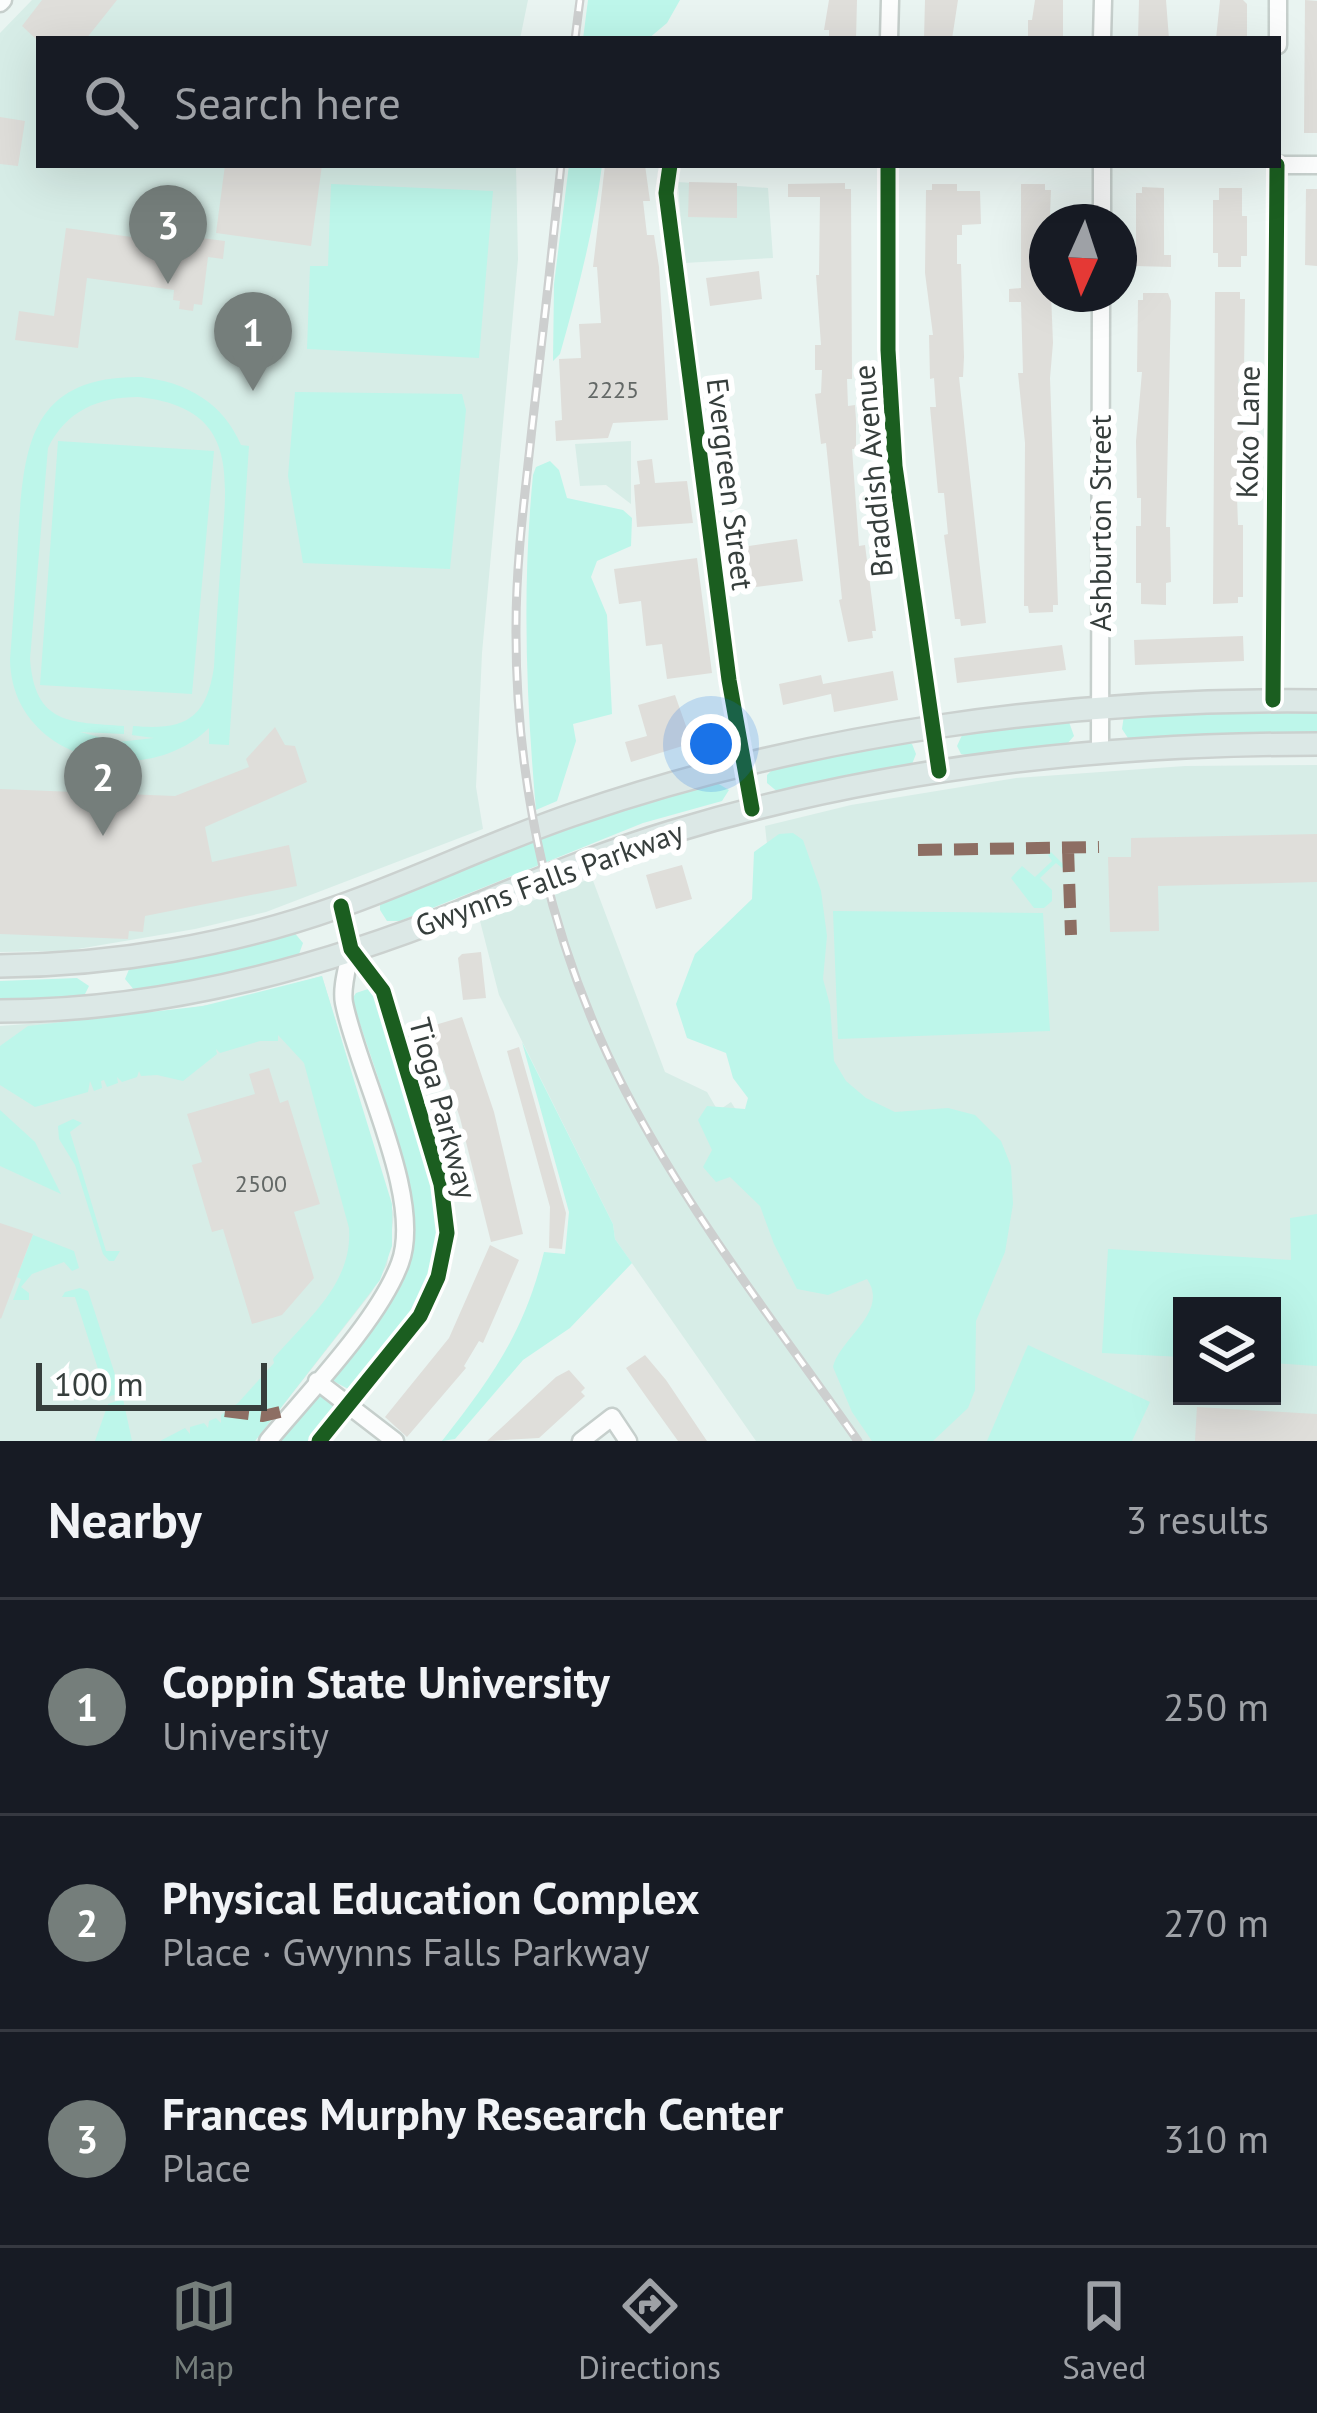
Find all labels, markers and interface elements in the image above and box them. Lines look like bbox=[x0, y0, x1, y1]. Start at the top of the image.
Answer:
search box bbox=[36, 36, 1281, 168]
icon: search bbox=[78, 69, 144, 135]
text: Search here bbox=[174, 73, 401, 131]
pin: 3 bbox=[129, 185, 207, 284]
north arrow bbox=[1029, 204, 1137, 312]
pin: 1 bbox=[214, 292, 292, 391]
street label: Braddish Avenue bbox=[843, 363, 901, 579]
street label: Koko Lane bbox=[1226, 365, 1268, 499]
house number: 2225 bbox=[587, 374, 639, 405]
street label: Evergreen Street bbox=[699, 376, 763, 592]
street label: Ashburton Street bbox=[1080, 414, 1119, 632]
your location bbox=[681, 714, 741, 774]
pin: 2 bbox=[64, 737, 142, 836]
street label: Gwynns Falls Parkway bbox=[410, 811, 688, 945]
street label: Tioga Parkway bbox=[401, 1013, 487, 1203]
house number: 2500 bbox=[235, 1168, 287, 1199]
map controls bbox=[1173, 1297, 1281, 1405]
button: layers bbox=[1173, 1297, 1281, 1405]
scale bar bbox=[36, 1357, 267, 1410]
text: 100 m bbox=[54, 1362, 144, 1405]
text: Nearby bbox=[48, 1486, 202, 1552]
text: 3 results bbox=[1126, 1494, 1269, 1545]
text: Coppin State University bbox=[162, 1652, 610, 1710]
text: 1 bbox=[76, 1681, 98, 1732]
text: 250 m bbox=[1163, 1681, 1269, 1732]
text: University bbox=[162, 1710, 329, 1761]
text: Physical Education Complex bbox=[162, 1868, 699, 1926]
text: 2 bbox=[76, 1897, 98, 1948]
text: 270 m bbox=[1163, 1897, 1269, 1948]
text: Place · Gwynns Falls Parkway bbox=[162, 1926, 650, 1977]
text: Frances Murphy Research Center bbox=[162, 2084, 783, 2142]
text: 3 bbox=[76, 2113, 98, 2164]
text: 310 m bbox=[1163, 2113, 1269, 2164]
text: Place bbox=[162, 2142, 251, 2193]
tab: Map bbox=[171, 2273, 237, 2388]
tab: Directions bbox=[578, 2273, 721, 2388]
tab: Saved bbox=[1062, 2273, 1146, 2388]

